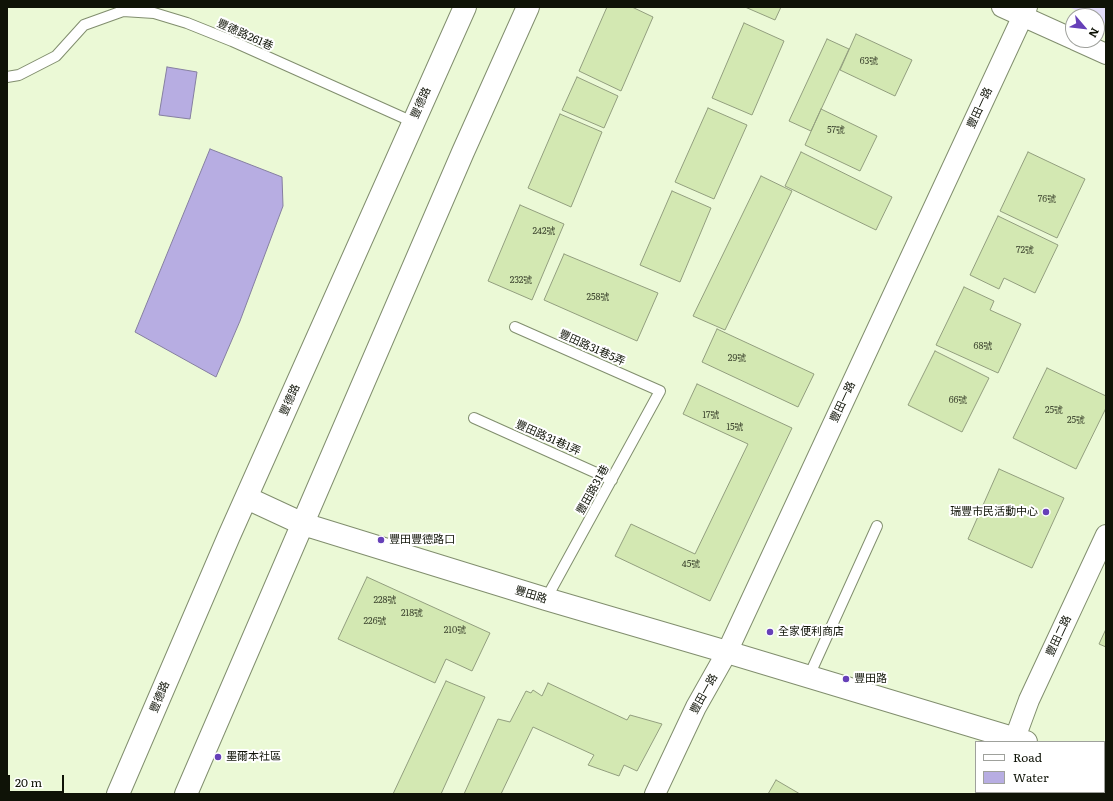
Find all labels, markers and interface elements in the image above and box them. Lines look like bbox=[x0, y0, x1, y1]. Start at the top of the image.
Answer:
north arrow bbox=[1065, 8, 1105, 48]
street label: 豐德路261巷 bbox=[215, 17, 275, 53]
text: N bbox=[1085, 25, 1104, 41]
house number: 63號 bbox=[860, 56, 878, 66]
street label: 豐德路 bbox=[408, 85, 434, 121]
street label: 豐田一路 bbox=[965, 85, 995, 131]
house number: 57號 bbox=[827, 125, 845, 135]
house number: 76號 bbox=[1038, 194, 1056, 204]
house number: 242號 bbox=[532, 226, 556, 236]
house number: 72號 bbox=[1016, 245, 1034, 255]
house number: 232號 bbox=[510, 275, 532, 285]
house number: 258號 bbox=[586, 292, 610, 302]
street label: 豐田路31巷5弄 bbox=[557, 328, 627, 368]
house number: 68號 bbox=[974, 341, 992, 351]
house number: 29號 bbox=[728, 353, 746, 363]
street label: 豐田一路 bbox=[828, 379, 858, 425]
street label: 豐德路 bbox=[277, 382, 303, 418]
house number: 66號 bbox=[949, 395, 967, 405]
house number: 25號 bbox=[1045, 405, 1063, 415]
house number: 17號 bbox=[703, 410, 719, 420]
house number: 25號 bbox=[1067, 415, 1085, 425]
street label: 豐田路31巷1弄 bbox=[513, 418, 583, 458]
house number: 15號 bbox=[726, 422, 744, 432]
street label: 豐田路31巷 bbox=[574, 463, 612, 517]
place label: 瑞豐市民活動中心 bbox=[950, 505, 1038, 519]
marker: 瑞豐市民活動中心 bbox=[1041, 507, 1051, 517]
place label: 豐田豐德路口 bbox=[389, 533, 455, 547]
marker: 豐田豐德路口 bbox=[376, 535, 386, 545]
house number: 45號 bbox=[682, 559, 700, 569]
street label: 豐田路 bbox=[513, 584, 549, 606]
house number: 228號 bbox=[373, 595, 397, 605]
house number: 218號 bbox=[401, 608, 423, 618]
street label: 豐田二路 bbox=[1044, 613, 1074, 659]
house number: 226號 bbox=[364, 616, 386, 626]
house number: 210號 bbox=[444, 625, 466, 635]
place label: 全家便利商店 bbox=[778, 625, 844, 639]
marker: 全家便利商店 bbox=[765, 627, 775, 637]
street label: 豐田一路 bbox=[688, 672, 720, 716]
place label: 豐田路 bbox=[854, 672, 887, 686]
marker: 豐田路 bbox=[841, 674, 851, 684]
street label: 豐德路 bbox=[147, 679, 173, 715]
legend bbox=[975, 741, 1105, 793]
text: Road bbox=[1013, 748, 1042, 766]
place label: 墨爾本社區 bbox=[226, 750, 281, 764]
marker: 墨爾本社區 bbox=[213, 752, 223, 762]
scale bar bbox=[10, 767, 66, 793]
text: Water bbox=[1013, 768, 1049, 786]
text: 20 m bbox=[15, 773, 42, 791]

